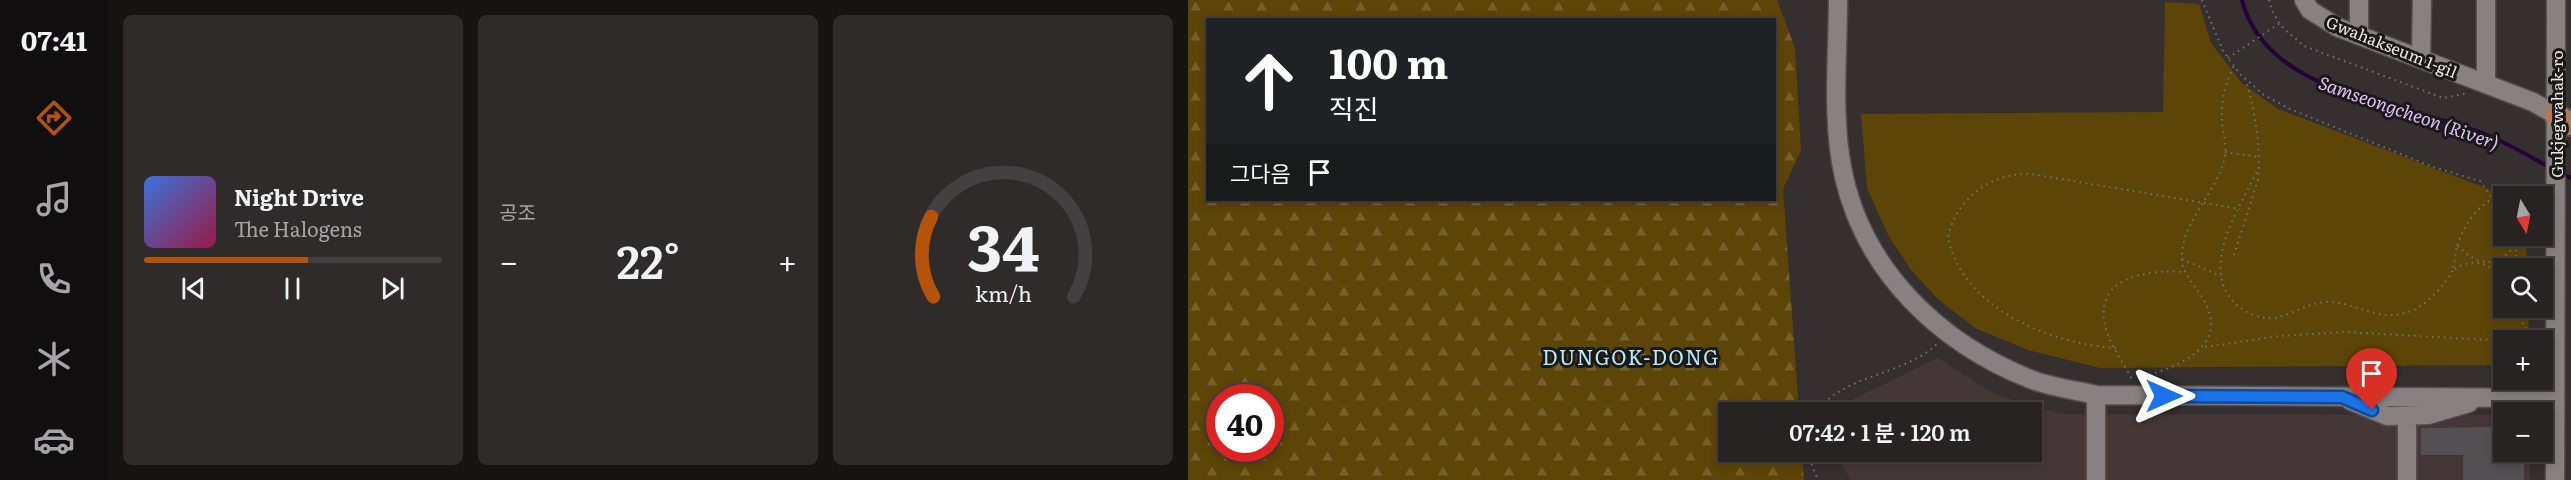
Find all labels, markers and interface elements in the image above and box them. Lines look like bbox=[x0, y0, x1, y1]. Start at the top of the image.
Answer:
street label: Gwahakseum 1-gil bbox=[2323, 9, 2461, 83]
text: 07:41 bbox=[21, 19, 87, 59]
text: 100 m bbox=[1329, 30, 1448, 92]
icon: ahead bbox=[1230, 42, 1308, 120]
street label: Gukjegwahak-ro bbox=[2544, 50, 2568, 178]
water label: Samseongcheon (River) bbox=[2315, 68, 2503, 156]
text: 직진 bbox=[1329, 87, 1379, 127]
icon: directions bbox=[33, 97, 75, 139]
text: 그다음 bbox=[1230, 156, 1291, 189]
icon: arrive bbox=[1303, 156, 1336, 189]
icon: music bbox=[33, 178, 75, 220]
text: Night Drive bbox=[234, 180, 364, 213]
north arrow bbox=[2493, 186, 2553, 246]
map controls bbox=[2493, 186, 2553, 462]
text: 공조 bbox=[499, 196, 536, 226]
text: 34 bbox=[967, 198, 1039, 290]
text: The Halogens bbox=[234, 213, 362, 243]
text: 22° bbox=[616, 226, 680, 293]
text: − bbox=[499, 235, 518, 284]
text: + bbox=[778, 235, 797, 284]
icon: phone bbox=[33, 258, 75, 300]
button: search bbox=[2493, 258, 2553, 318]
icon: previous bbox=[177, 272, 210, 305]
icon: pause bbox=[276, 272, 309, 305]
icon: next bbox=[376, 272, 409, 305]
text: km/h bbox=[974, 277, 1032, 309]
button: + bbox=[2493, 330, 2553, 390]
icon: climate bbox=[33, 338, 75, 380]
district label: DUNGOK-DONG bbox=[1542, 341, 1720, 371]
pin bbox=[2346, 348, 2397, 410]
icon: arrive bbox=[2355, 357, 2388, 390]
position arrow bbox=[2132, 364, 2196, 428]
speed limit sign: 40 bbox=[1206, 384, 1284, 462]
button: − bbox=[2493, 402, 2553, 462]
text: 07:42 · 1 분 · 120 m bbox=[1789, 415, 1971, 448]
icon: car bbox=[33, 419, 75, 461]

